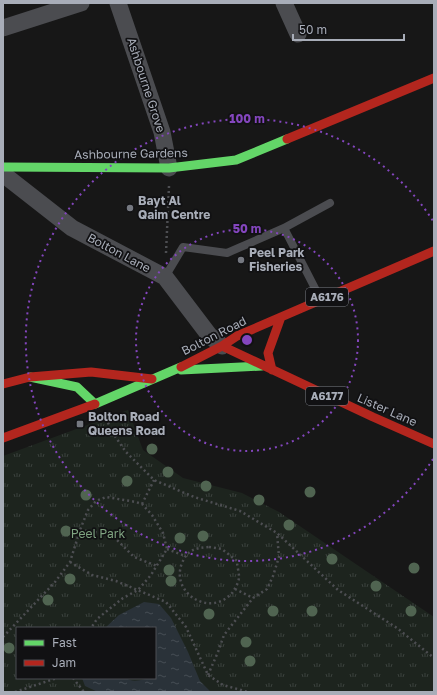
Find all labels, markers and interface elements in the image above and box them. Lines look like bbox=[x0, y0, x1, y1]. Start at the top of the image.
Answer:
scale bar bbox=[293, 16, 404, 42]
text: 50 m bbox=[299, 22, 327, 37]
street label: Ashbourne Grove bbox=[124, 35, 169, 134]
text: 100 m bbox=[229, 111, 265, 126]
street label: Ashbourne Gardens bbox=[74, 145, 188, 162]
place label: Bayt Al Qaim Centre bbox=[138, 193, 210, 222]
marker: Bayt Al Qaim Centre bbox=[125, 203, 135, 213]
text: 50 m bbox=[233, 221, 261, 236]
street label: Bolton Lane bbox=[85, 230, 153, 275]
place label: Peel Park Fisheries bbox=[249, 245, 305, 274]
marker: Peel Park Fisheries bbox=[236, 255, 246, 265]
road number: A6176 bbox=[306, 288, 348, 306]
street label: Bolton Road bbox=[179, 313, 249, 358]
centre of rings bbox=[240, 333, 254, 347]
road number: A6177 bbox=[306, 387, 348, 405]
street label: Lister Lane bbox=[355, 390, 419, 429]
place label: Bolton Road Queens Road bbox=[88, 409, 165, 438]
marker: Bolton Road Queens Road bbox=[75, 419, 85, 429]
park label: Peel Park bbox=[71, 526, 125, 541]
legend bbox=[16, 627, 156, 679]
text: Fast bbox=[52, 635, 77, 650]
text: Jam bbox=[52, 655, 76, 670]

